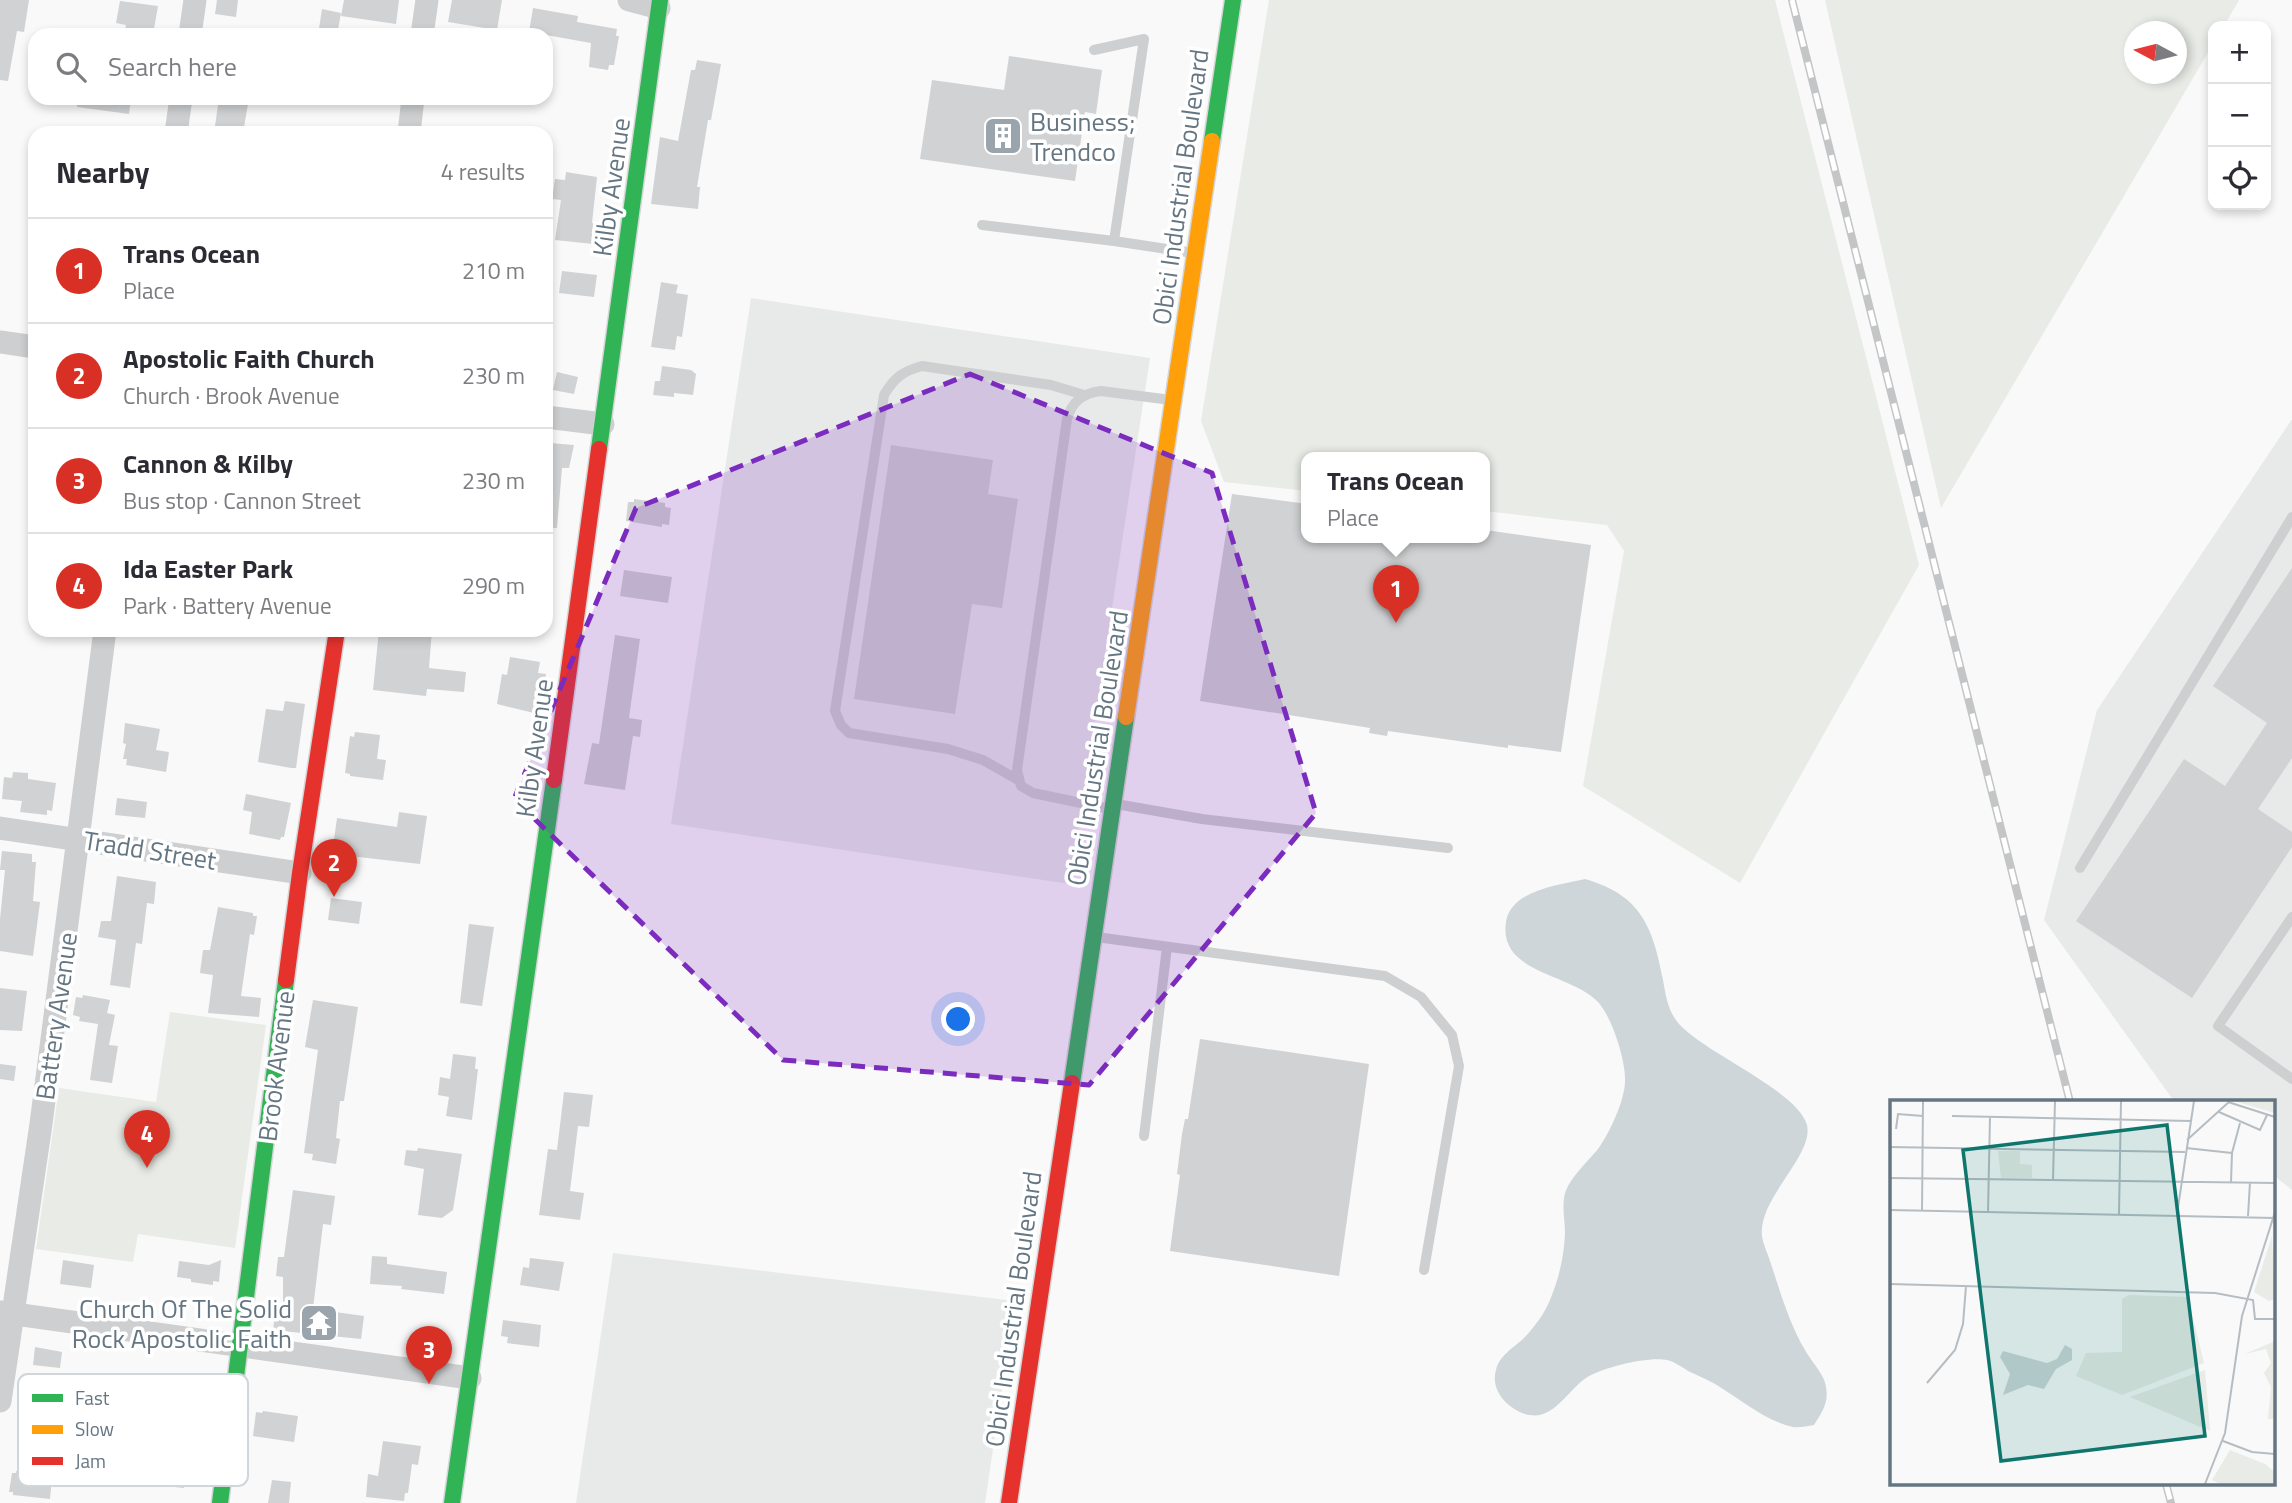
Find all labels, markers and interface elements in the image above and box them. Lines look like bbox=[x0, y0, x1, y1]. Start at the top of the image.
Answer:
north arrow bbox=[2124, 21, 2187, 84]
map controls bbox=[2208, 21, 2271, 210]
button: + bbox=[2208, 21, 2271, 84]
search box bbox=[28, 28, 553, 105]
text: Search here bbox=[108, 47, 237, 86]
street label: Obici Industrial Boulevard bbox=[1141, 47, 1219, 327]
icon: search bbox=[52, 48, 90, 86]
button: − bbox=[2208, 84, 2271, 147]
place label: Business; Trendco bbox=[1030, 102, 1135, 171]
street label: Kilby Avenue bbox=[582, 115, 640, 259]
building icon: Business; Trendco bbox=[982, 115, 1024, 157]
button: locate bbox=[2208, 147, 2271, 210]
text: Nearby bbox=[56, 149, 149, 195]
text: 4 results bbox=[441, 154, 525, 189]
text: Trans Ocean bbox=[123, 234, 260, 273]
text: 1 bbox=[73, 253, 85, 288]
text: 210 m bbox=[462, 253, 525, 288]
text: Place bbox=[123, 273, 175, 308]
text: Apostolic Faith Church bbox=[123, 339, 375, 378]
text: 2 bbox=[73, 358, 85, 393]
text: 230 m bbox=[462, 358, 525, 393]
text: Church · Brook Avenue bbox=[123, 378, 340, 413]
text: Cannon & Kilby bbox=[123, 444, 293, 483]
popup bbox=[1301, 452, 1490, 543]
text: Trans Ocean bbox=[1327, 461, 1464, 500]
text: 3 bbox=[73, 463, 85, 498]
text: 230 m bbox=[462, 463, 525, 498]
text: Bus stop · Cannon Street bbox=[123, 483, 361, 518]
text: Place bbox=[1327, 500, 1379, 535]
text: Ida Easter Park bbox=[123, 549, 293, 588]
pin: 1 bbox=[1373, 565, 1419, 623]
text: 4 bbox=[73, 568, 85, 603]
text: 290 m bbox=[462, 568, 525, 603]
text: Park · Battery Avenue bbox=[123, 588, 332, 623]
street label: Obici Industrial Boulevard bbox=[1056, 608, 1138, 888]
street label: Kilby Avenue bbox=[505, 676, 563, 820]
street label: Tradd Street bbox=[81, 820, 219, 880]
pin: 2 bbox=[311, 839, 357, 897]
street label: Battery Avenue bbox=[25, 930, 87, 1102]
street label: Brook Avenue bbox=[247, 988, 305, 1144]
your location bbox=[941, 1002, 975, 1036]
inset map bbox=[1890, 1100, 2274, 1486]
pin: 4 bbox=[124, 1110, 170, 1168]
street label: Obici Industrial Boulevard bbox=[974, 1169, 1052, 1449]
place label: Church Of The Solid Rock Apostolic Faith bbox=[72, 1289, 292, 1358]
temple icon: Church Of The Solid Rock Apostolic Faith bbox=[298, 1302, 340, 1344]
pin: 3 bbox=[406, 1326, 452, 1384]
legend bbox=[18, 1374, 248, 1486]
text: Fast bbox=[75, 1383, 110, 1412]
text: Slow bbox=[75, 1414, 114, 1443]
text: Jam bbox=[75, 1446, 106, 1475]

